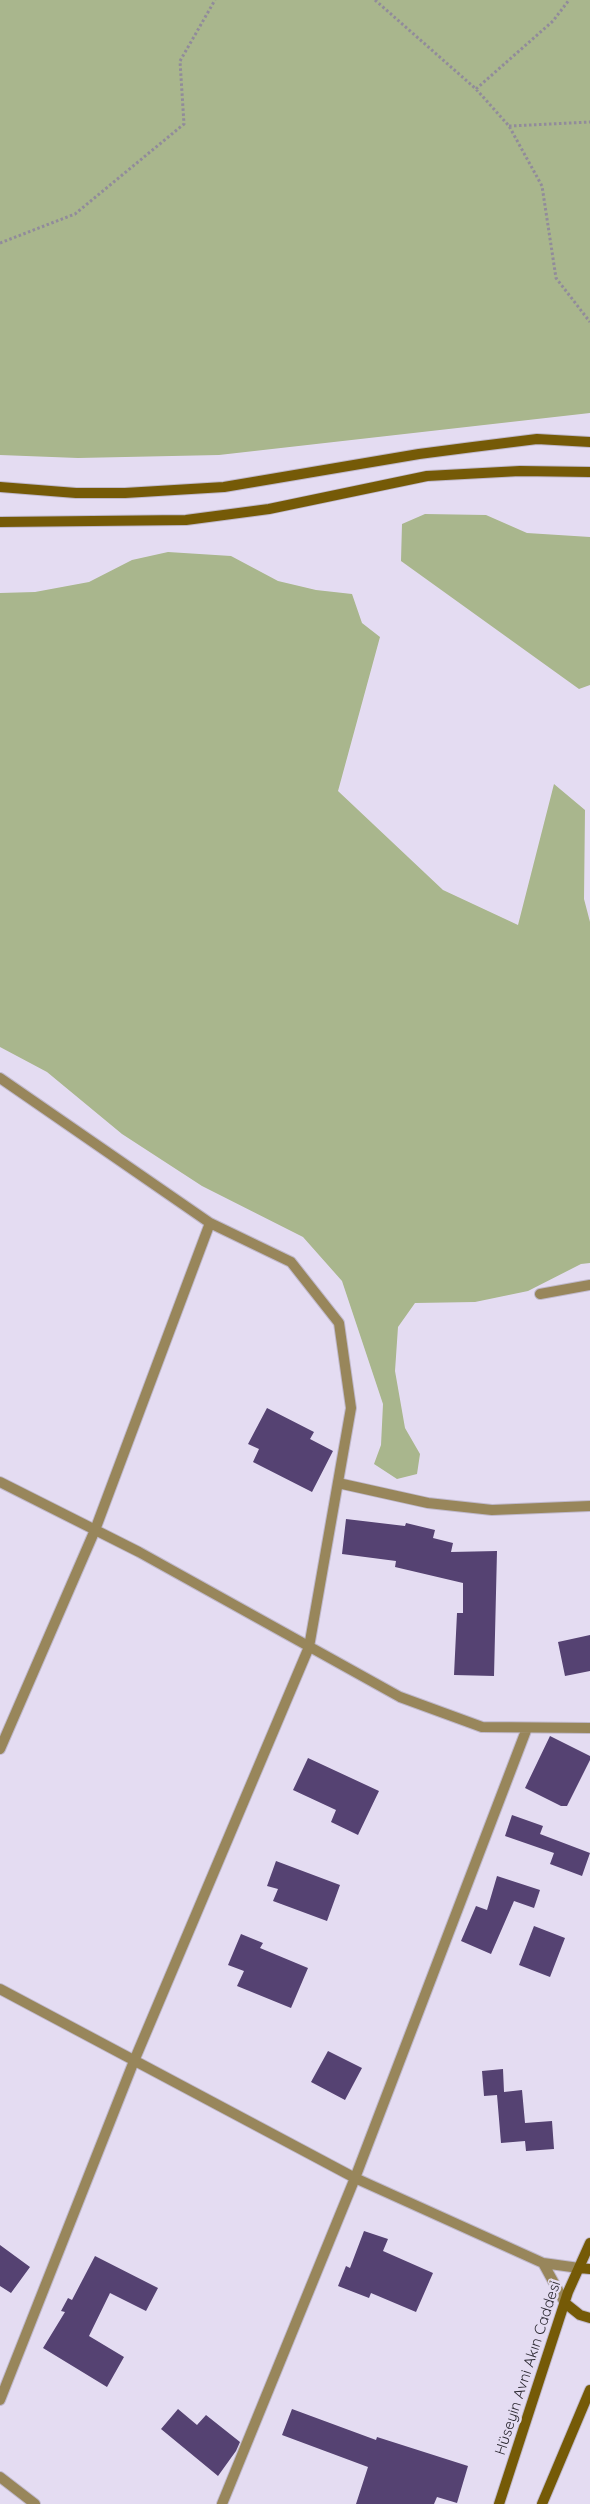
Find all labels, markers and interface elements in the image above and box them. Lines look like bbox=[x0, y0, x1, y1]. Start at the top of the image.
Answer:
street label: Hüseyin Avni Akın Caddesi bbox=[491, 2279, 565, 2457]

